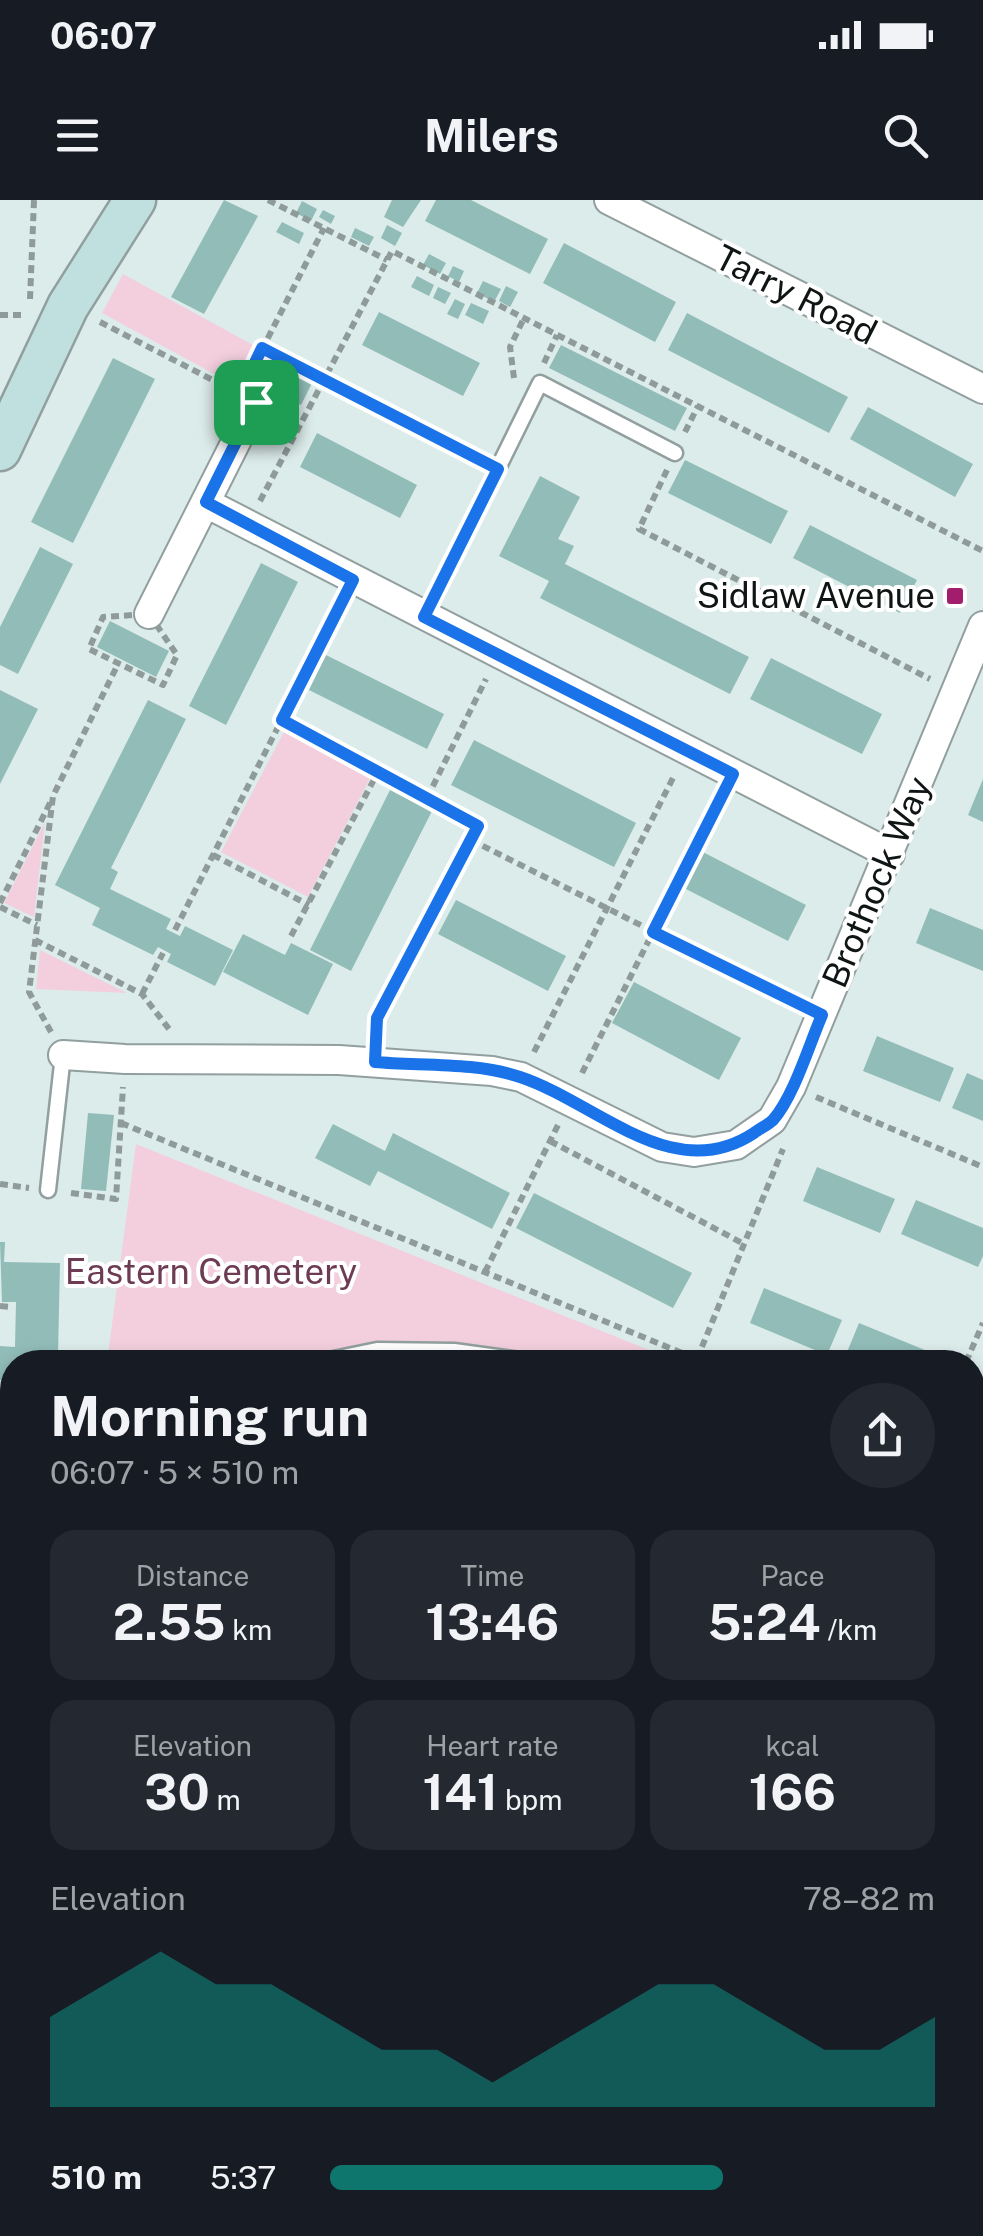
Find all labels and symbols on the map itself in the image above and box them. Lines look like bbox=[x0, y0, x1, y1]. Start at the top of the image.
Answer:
street label: Tarry Road bbox=[709, 236, 884, 353]
pin bbox=[214, 360, 299, 445]
place label: Sidlaw Avenue bbox=[697, 575, 935, 616]
marker: Sidlaw Avenue bbox=[944, 585, 966, 607]
street label: Brothock Way bbox=[814, 770, 939, 993]
park label: Eastern Cemetery bbox=[65, 1251, 357, 1292]

